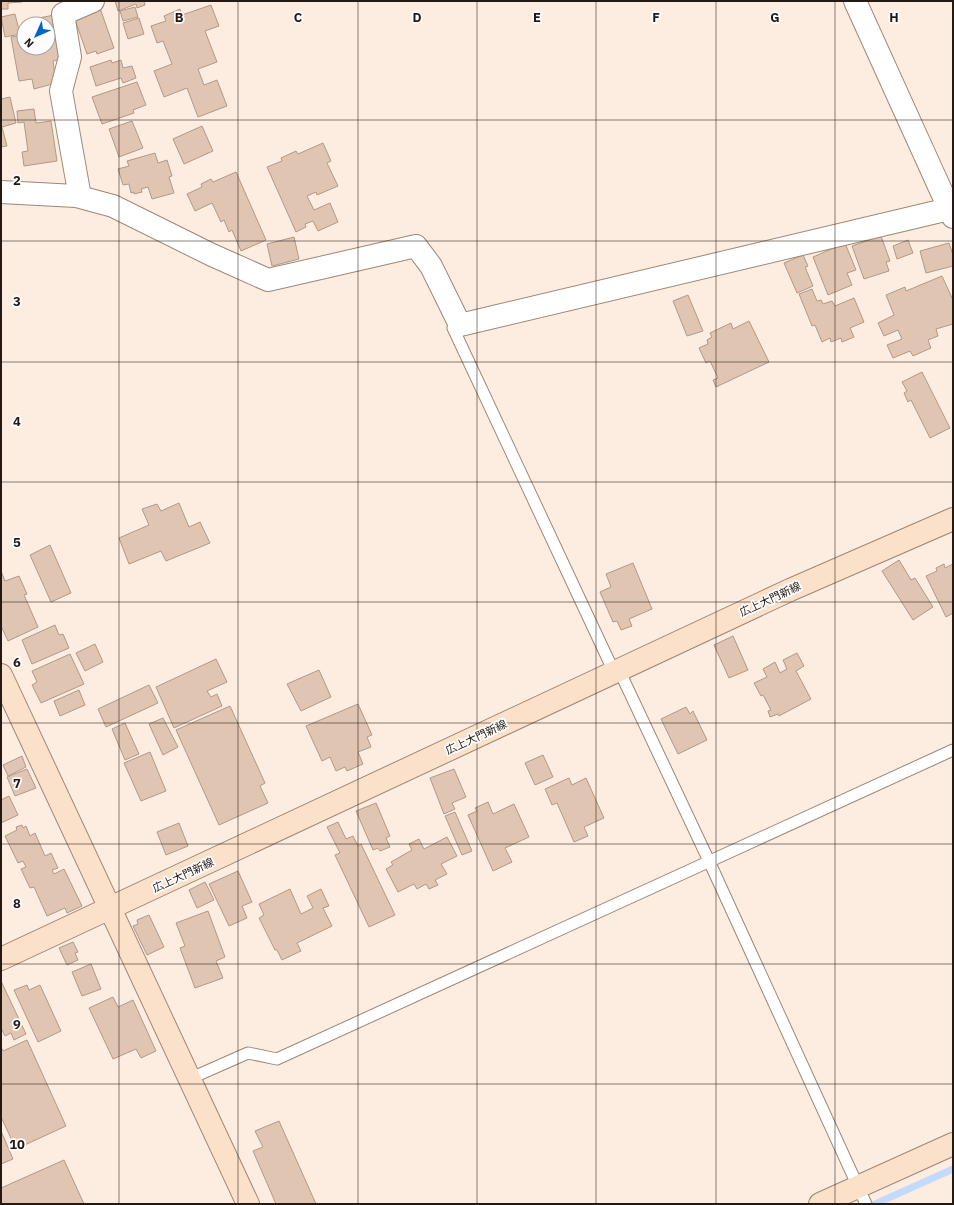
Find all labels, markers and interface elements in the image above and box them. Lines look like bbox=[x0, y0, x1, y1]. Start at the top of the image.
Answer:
text: B bbox=[175, 9, 184, 26]
text: C bbox=[294, 9, 303, 26]
text: D bbox=[412, 9, 422, 26]
text: E bbox=[533, 9, 541, 26]
text: F bbox=[652, 9, 660, 26]
text: G bbox=[770, 9, 780, 26]
text: H bbox=[889, 9, 899, 26]
north arrow bbox=[16, 16, 56, 56]
text: N bbox=[21, 35, 37, 51]
text: 2 bbox=[13, 172, 21, 189]
text: 3 bbox=[13, 293, 21, 310]
text: 4 bbox=[13, 413, 21, 430]
text: 5 bbox=[13, 534, 21, 551]
street label: 広上大門新線 bbox=[737, 579, 803, 619]
text: 6 bbox=[13, 654, 21, 671]
street label: 広上大門新線 bbox=[443, 717, 509, 757]
text: 7 bbox=[13, 775, 21, 792]
street label: 広上大門新線 bbox=[150, 855, 216, 895]
text: 8 bbox=[13, 895, 21, 912]
text: 9 bbox=[13, 1016, 21, 1033]
text: 10 bbox=[9, 1136, 25, 1153]

